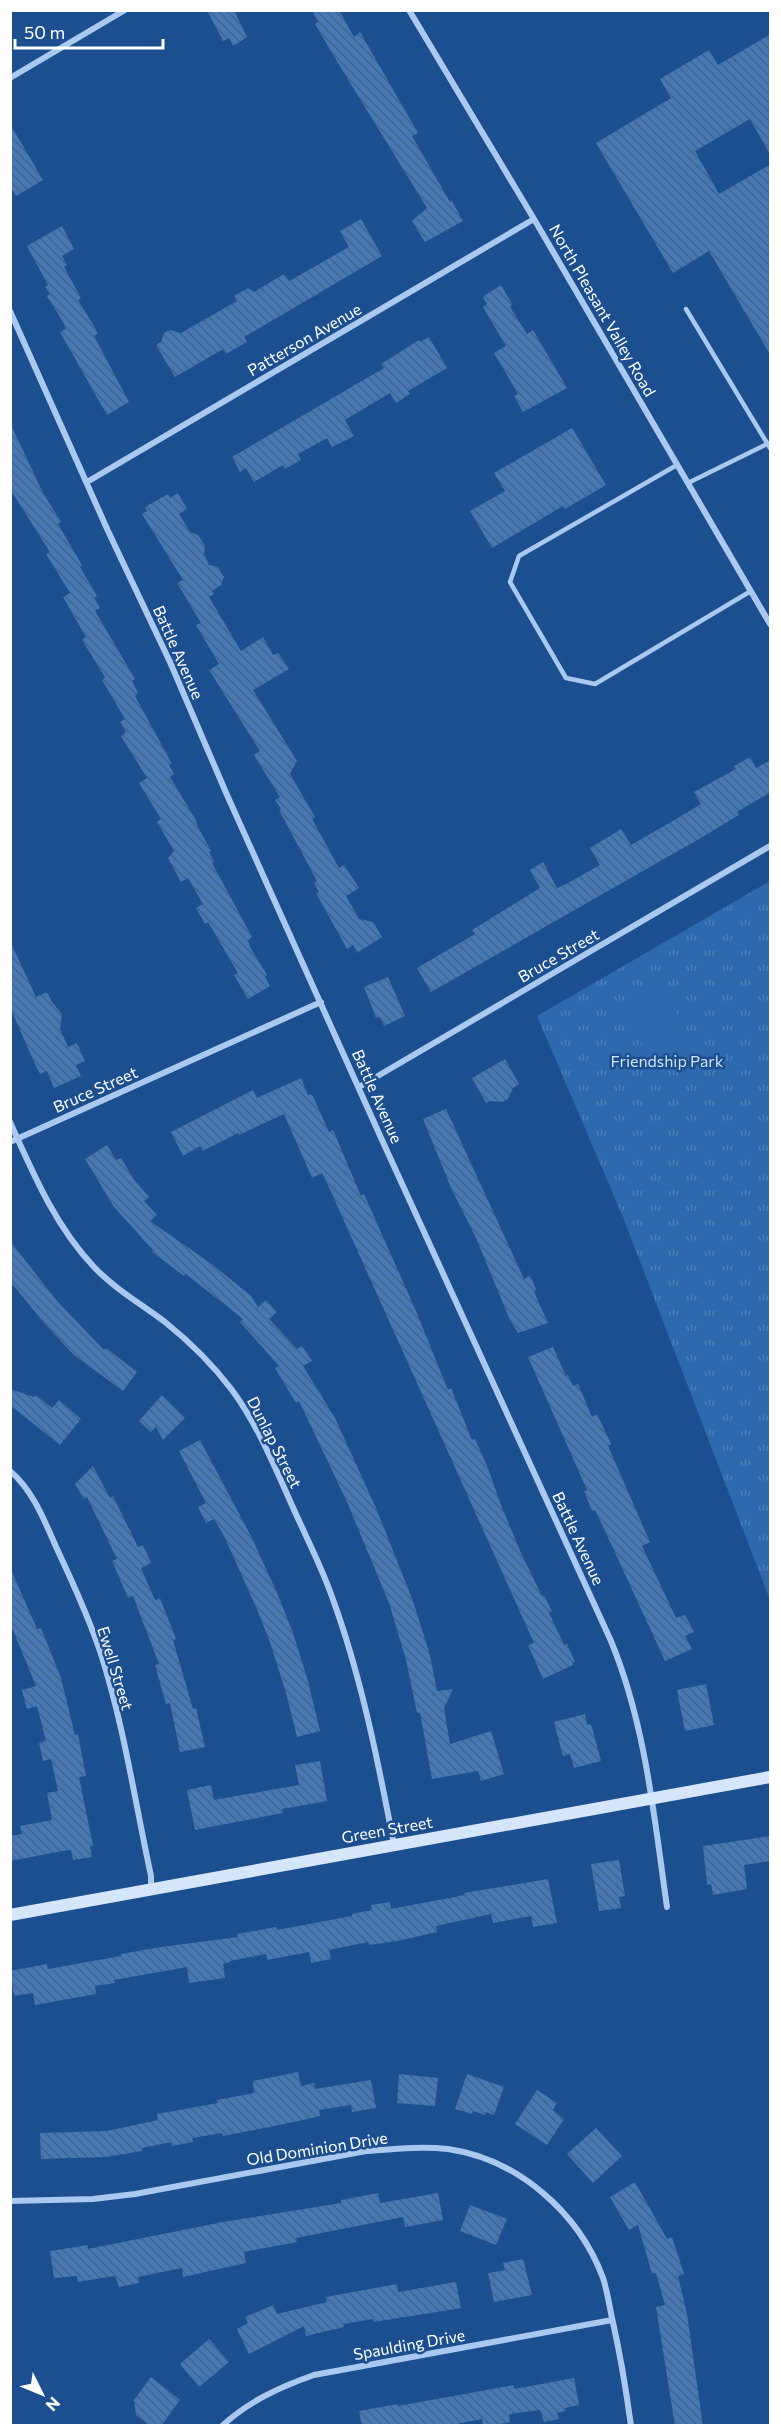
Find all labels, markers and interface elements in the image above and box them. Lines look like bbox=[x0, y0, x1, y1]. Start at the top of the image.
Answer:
scale bar bbox=[15, 12, 164, 50]
text: 50 m bbox=[24, 21, 65, 43]
street label: North Pleasant Valley Road bbox=[546, 220, 660, 400]
street label: Patterson Avenue bbox=[244, 299, 364, 379]
street label: Battle Avenue bbox=[150, 602, 208, 702]
street label: Bruce Street bbox=[514, 924, 602, 986]
street label: Battle Avenue bbox=[349, 1046, 407, 1146]
park label: Friendship Park bbox=[611, 1051, 724, 1070]
street label: Bruce Street bbox=[50, 1062, 141, 1116]
street label: Dunlap Street bbox=[244, 1393, 306, 1491]
street label: Battle Avenue bbox=[549, 1488, 609, 1588]
street label: Ewell Street bbox=[94, 1624, 138, 1713]
street label: Green Street bbox=[340, 1812, 434, 1846]
street label: Old Dominion Drive bbox=[245, 2127, 389, 2169]
street label: Spaulding Drive bbox=[352, 2325, 466, 2363]
north arrow bbox=[12, 2364, 72, 2424]
text: N bbox=[42, 2394, 64, 2415]

